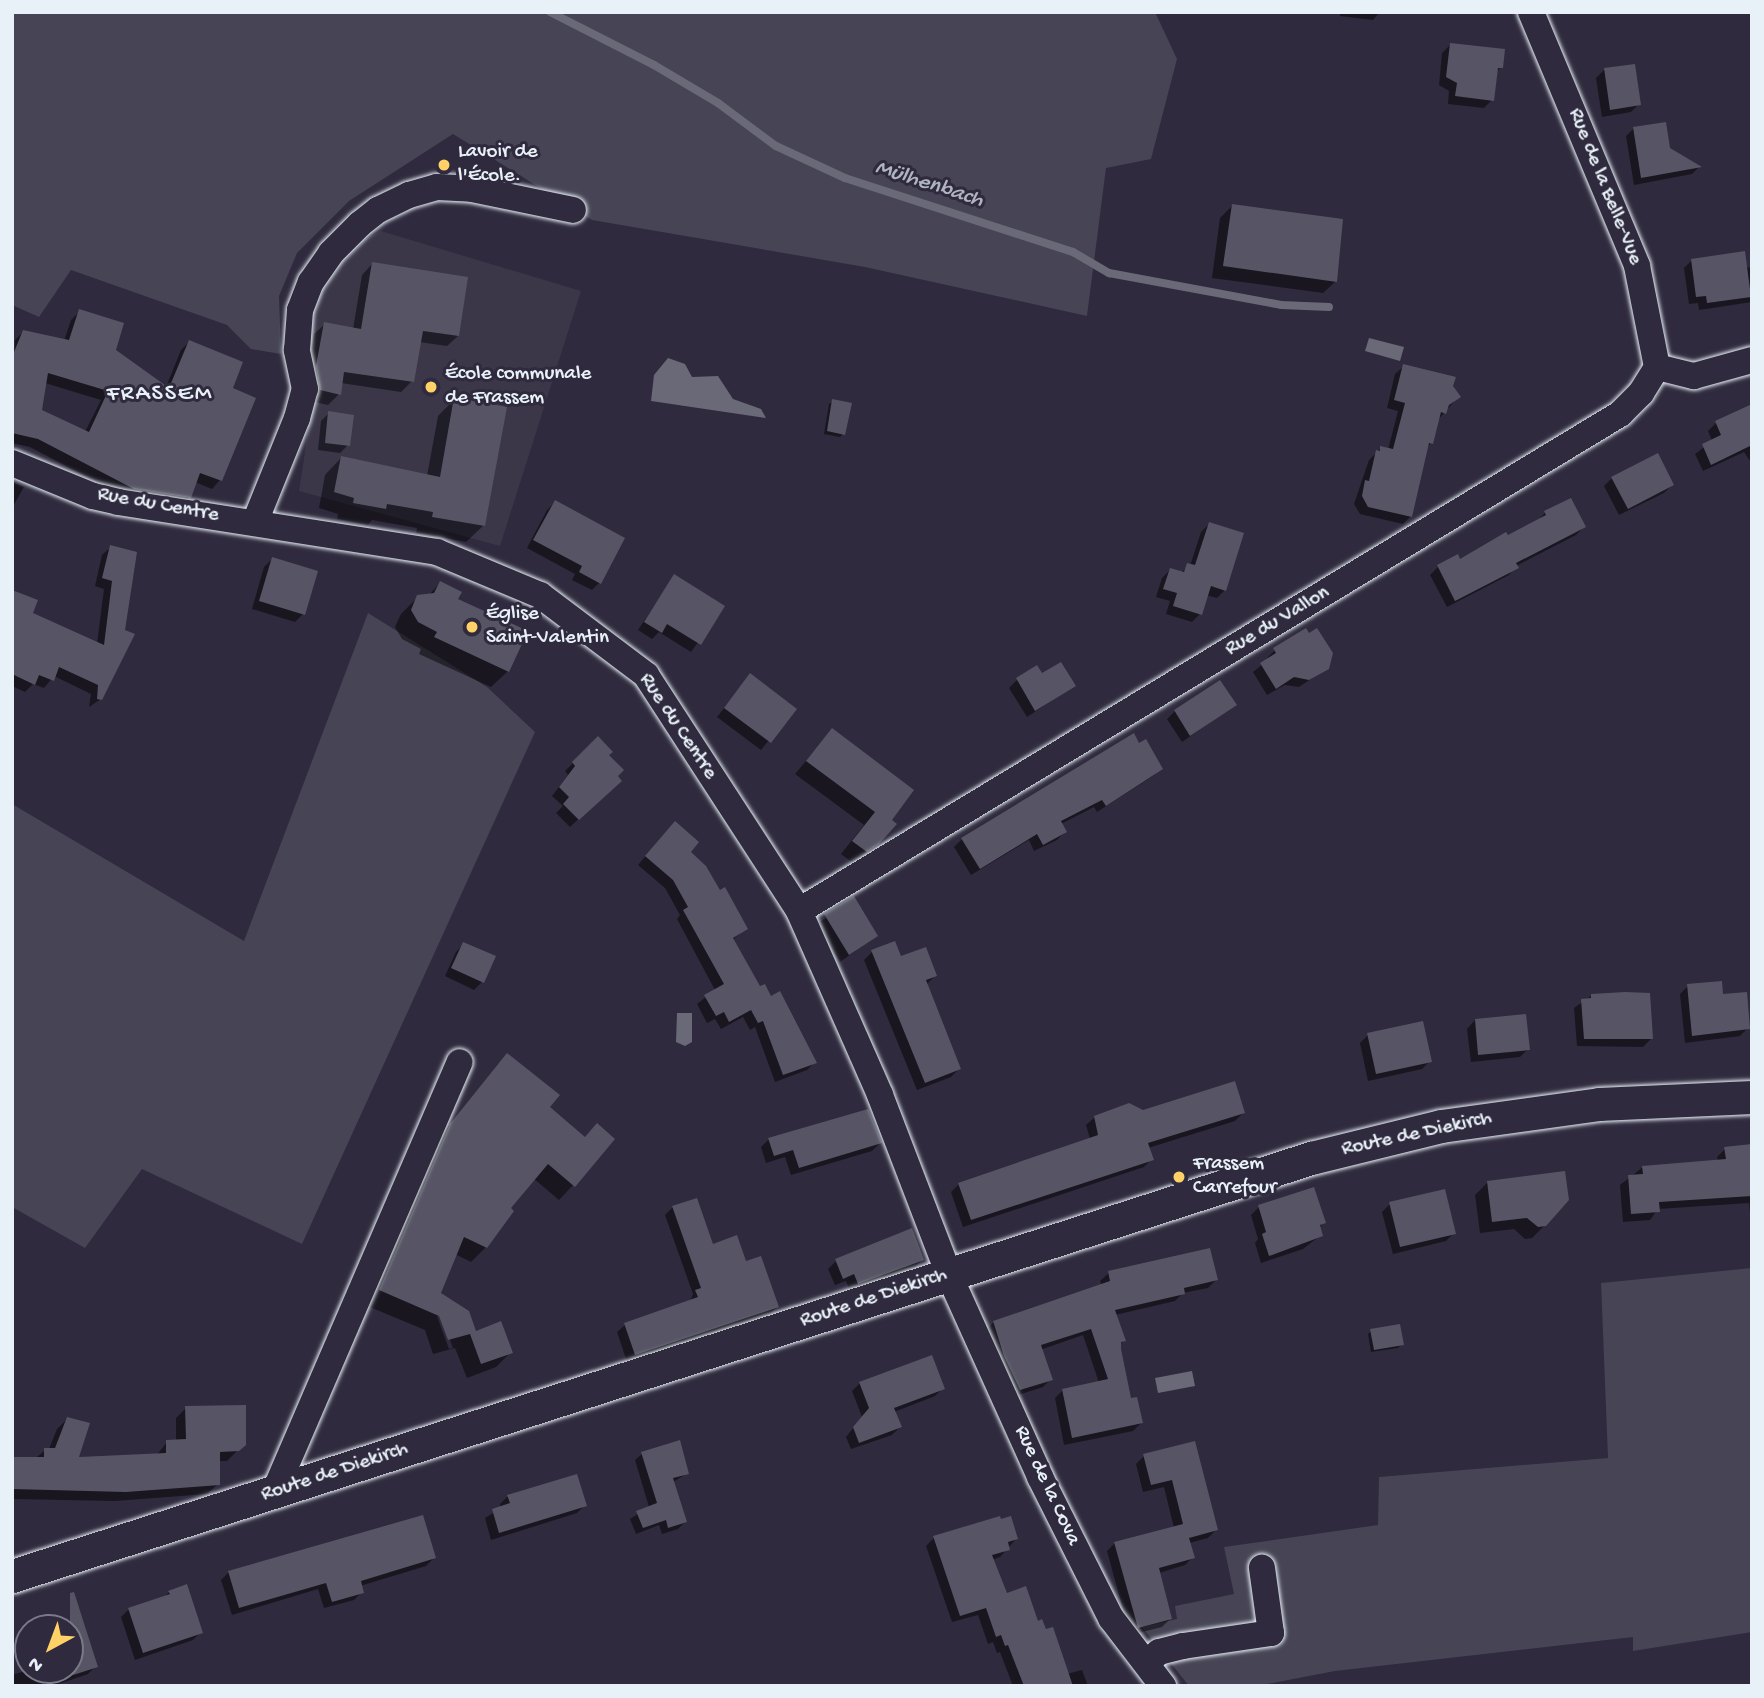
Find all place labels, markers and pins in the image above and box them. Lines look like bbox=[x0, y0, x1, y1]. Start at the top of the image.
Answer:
place label: Lavoir de l'École. bbox=[458, 140, 538, 190]
marker: Lavoir de l'École. bbox=[436, 157, 452, 173]
place label: École communale de Frassem bbox=[445, 362, 591, 412]
marker: École communale de Frassem bbox=[423, 379, 439, 395]
place label: Église Saint-Valentin bbox=[486, 602, 609, 652]
marker: Église Saint-Valentin bbox=[464, 619, 480, 635]
place label: Frassem Carrefour bbox=[1193, 1152, 1276, 1202]
marker: Frassem Carrefour bbox=[1171, 1169, 1187, 1185]

